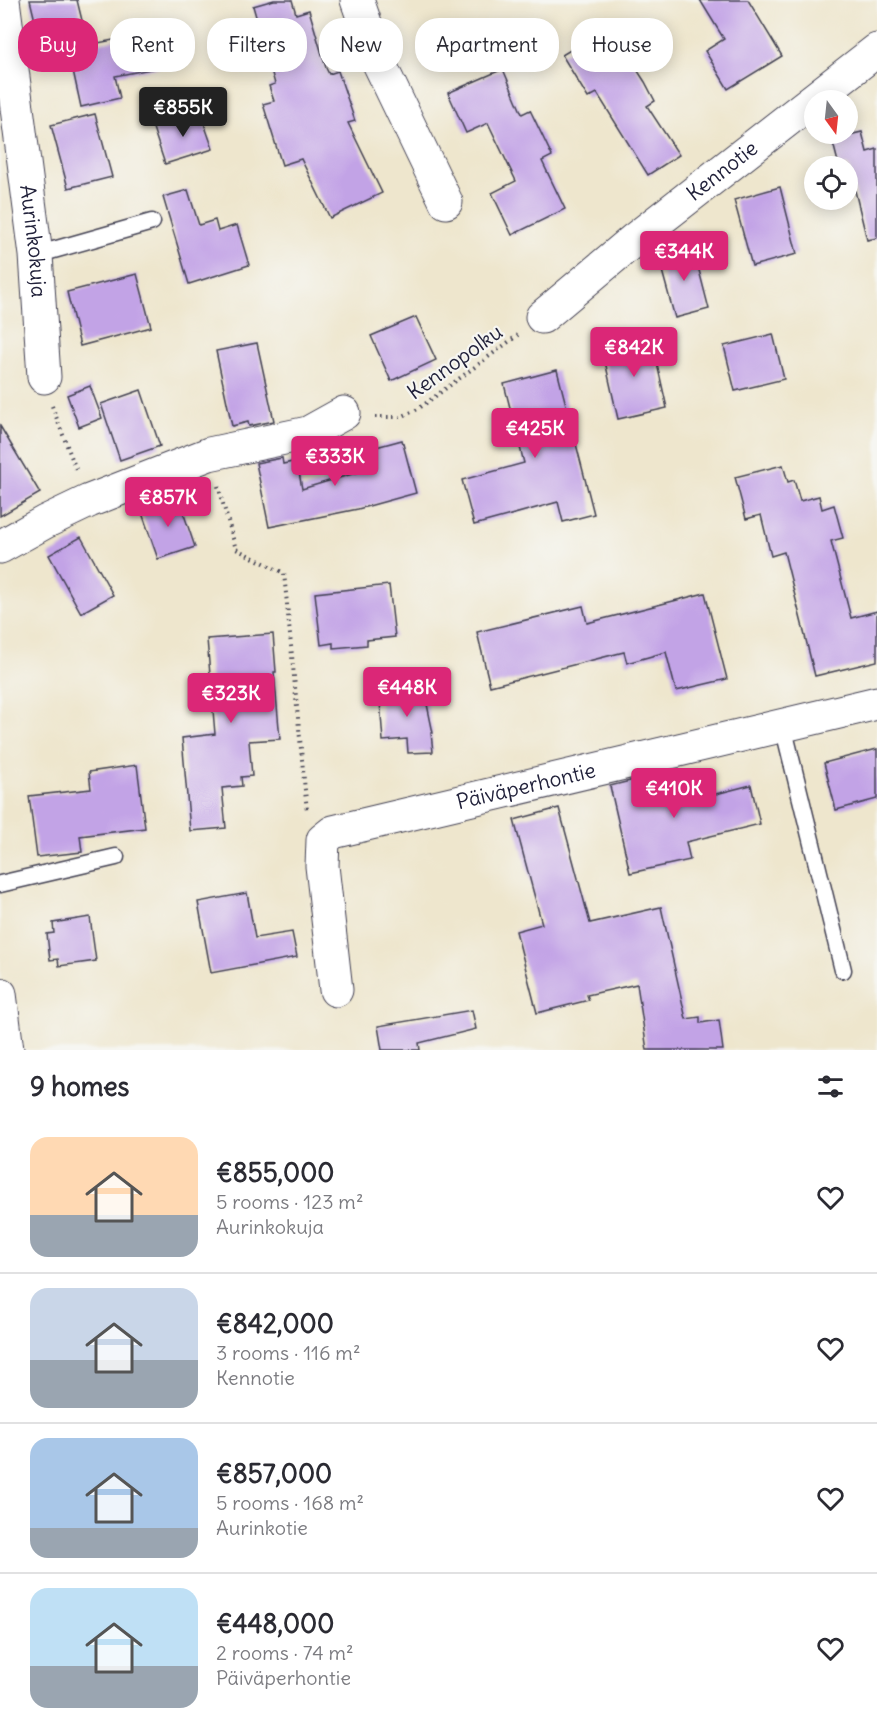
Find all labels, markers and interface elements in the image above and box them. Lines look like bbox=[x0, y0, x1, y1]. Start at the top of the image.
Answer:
chip: Buy bbox=[18, 18, 98, 72]
chip: Rent bbox=[110, 18, 195, 72]
chip: Filters bbox=[207, 18, 307, 72]
chip: New bbox=[319, 18, 403, 72]
chip: Apartment bbox=[415, 18, 559, 72]
chip: House bbox=[571, 18, 673, 72]
pin: €855K bbox=[141, 87, 225, 138]
north arrow bbox=[804, 90, 858, 144]
map controls bbox=[804, 90, 858, 210]
text: €855K bbox=[153, 94, 213, 119]
street label: Kennotie bbox=[681, 134, 763, 207]
button: locate bbox=[804, 156, 858, 210]
street label: Aurinkokuja bbox=[14, 183, 53, 298]
pin: €344K bbox=[642, 231, 726, 282]
text: €344K bbox=[654, 238, 714, 263]
street label: Kennopolku bbox=[402, 318, 508, 405]
pin: €842K bbox=[592, 327, 676, 378]
text: €842K bbox=[604, 334, 664, 359]
pin: €425K bbox=[493, 408, 577, 459]
text: €425K bbox=[505, 415, 565, 440]
pin: €333K bbox=[293, 436, 377, 487]
text: €333K bbox=[305, 443, 365, 468]
pin: €857K bbox=[126, 477, 210, 528]
text: €857K bbox=[139, 484, 197, 509]
pin: €448K bbox=[365, 667, 449, 718]
pin: €323K bbox=[189, 673, 273, 724]
text: €448K bbox=[377, 674, 437, 699]
text: €323K bbox=[202, 680, 260, 705]
street label: Päiväperhontie bbox=[454, 756, 598, 815]
pin: €410K bbox=[632, 768, 716, 819]
text: €410K bbox=[645, 775, 703, 800]
text: 9 homes bbox=[30, 1070, 129, 1103]
icon: filters bbox=[814, 1070, 847, 1103]
text: €855,000 bbox=[216, 1156, 334, 1189]
icon: home bbox=[78, 1161, 150, 1233]
icon: heart bbox=[814, 1181, 847, 1214]
text: 5 rooms · 123 m² bbox=[216, 1189, 363, 1214]
text: Aurinkokuja bbox=[216, 1214, 324, 1239]
text: €842,000 bbox=[216, 1307, 334, 1340]
icon: home bbox=[78, 1312, 150, 1384]
icon: heart bbox=[814, 1332, 847, 1365]
text: 3 rooms · 116 m² bbox=[216, 1340, 360, 1365]
text: Kennotie bbox=[216, 1365, 295, 1390]
text: €857,000 bbox=[216, 1457, 332, 1490]
icon: home bbox=[78, 1462, 150, 1534]
icon: heart bbox=[814, 1482, 847, 1515]
text: 5 rooms · 168 m² bbox=[216, 1490, 364, 1515]
text: Aurinkotie bbox=[216, 1515, 308, 1540]
text: €448,000 bbox=[216, 1607, 334, 1640]
icon: home bbox=[78, 1612, 150, 1684]
icon: heart bbox=[814, 1632, 847, 1665]
text: 2 rooms · 74 m² bbox=[216, 1640, 353, 1665]
text: Päiväperhontie bbox=[216, 1665, 351, 1690]

